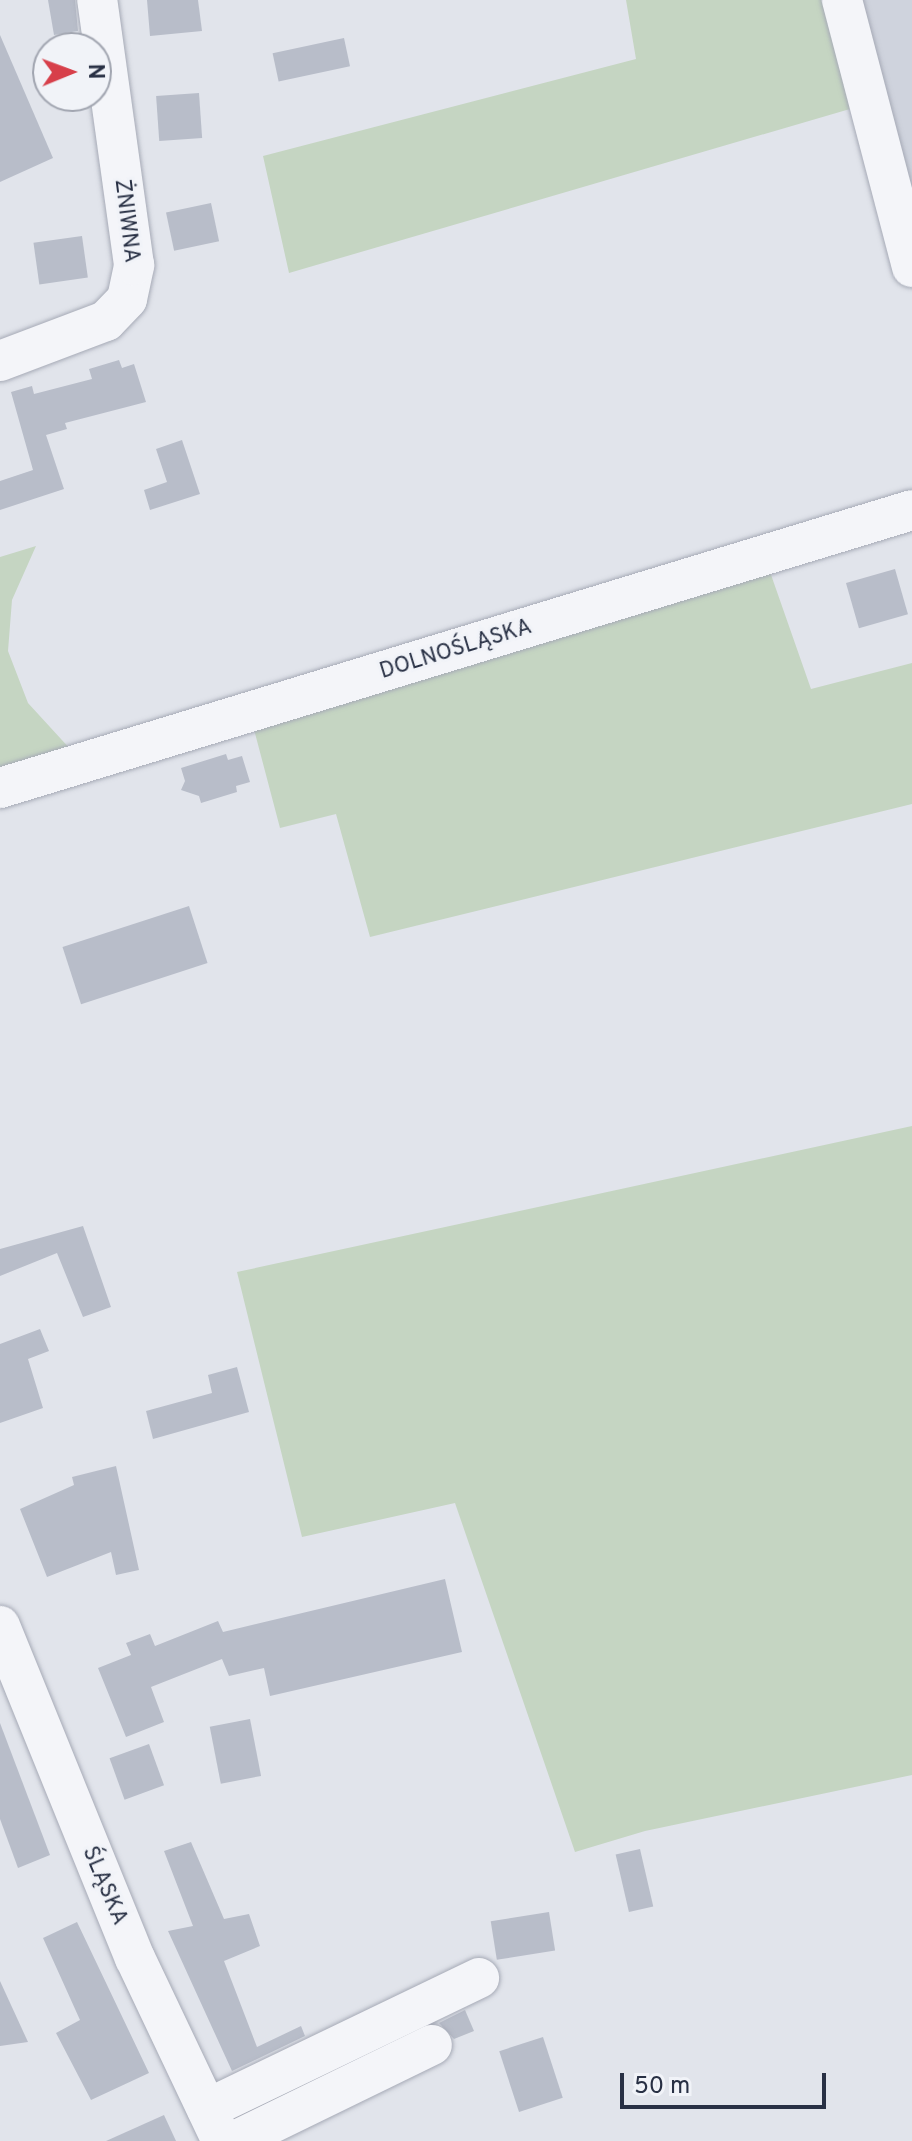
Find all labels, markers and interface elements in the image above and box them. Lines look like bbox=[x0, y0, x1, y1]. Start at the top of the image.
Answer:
north arrow bbox=[32, 32, 112, 112]
text: N bbox=[81, 63, 108, 80]
street label: ŻNIWNA bbox=[108, 178, 144, 264]
street label: DOLNOŚLĄSKA bbox=[377, 614, 535, 686]
street label: ŚLĄSKA bbox=[76, 1843, 132, 1929]
scale bar bbox=[624, 2057, 830, 2107]
text: 50 m bbox=[634, 2072, 690, 2102]

